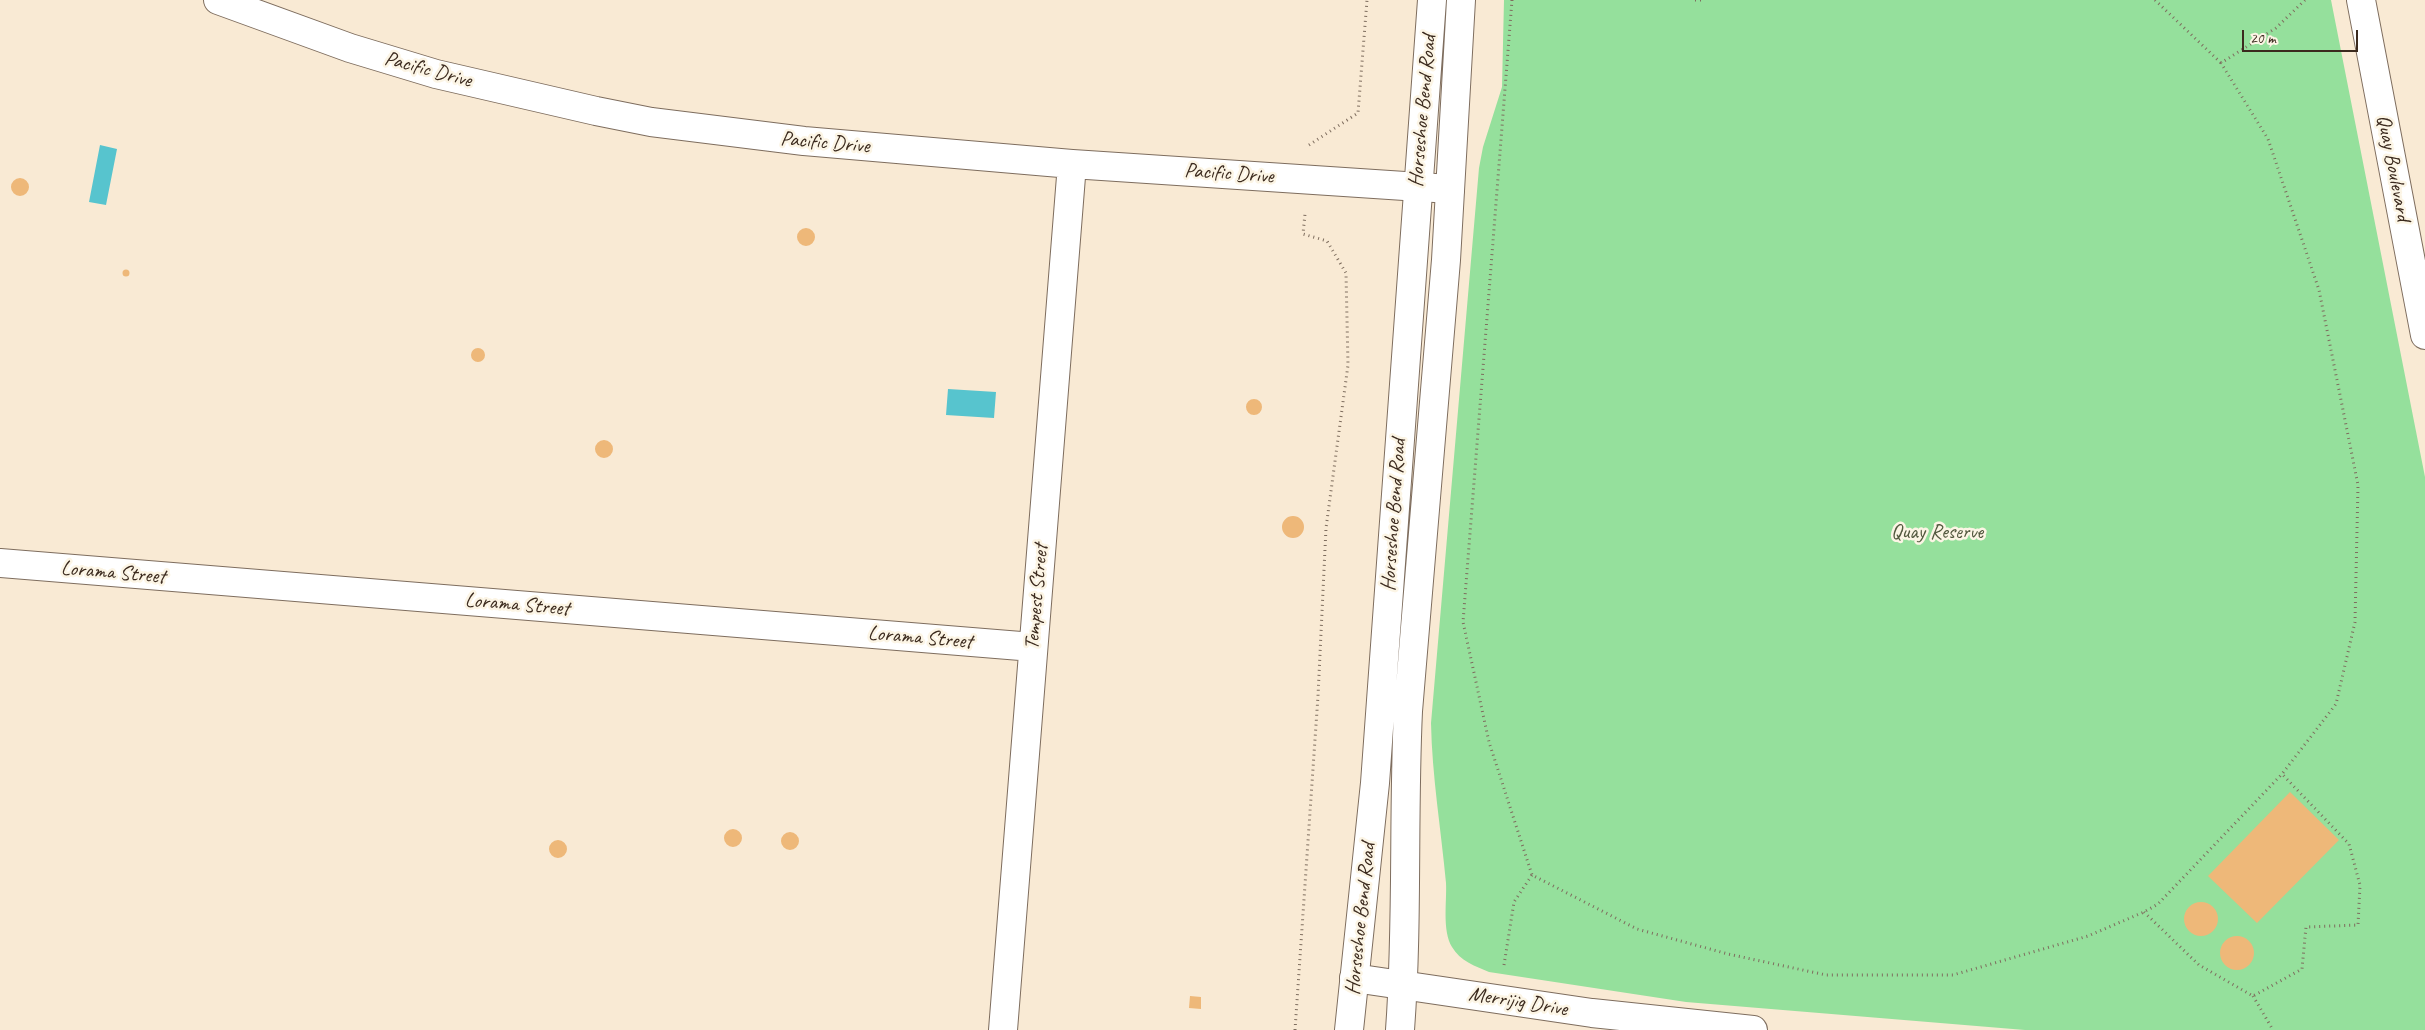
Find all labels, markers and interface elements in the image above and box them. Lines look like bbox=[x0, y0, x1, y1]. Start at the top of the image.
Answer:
scale bar bbox=[2245, 20, 2361, 52]
text: 20 m bbox=[2250, 29, 2276, 48]
street label: Horseshoe Bend Road bbox=[1404, 34, 1442, 188]
street label: Pacific Drive bbox=[382, 46, 474, 94]
street label: Quay Boulevard bbox=[2370, 113, 2416, 223]
street label: Pacific Drive bbox=[779, 127, 871, 159]
street label: Pacific Drive bbox=[1184, 158, 1274, 190]
street label: Horseshoe Bend Road bbox=[1376, 438, 1412, 592]
park label: Quay Reserve bbox=[1891, 519, 1983, 545]
street label: Tempest Street bbox=[1020, 543, 1054, 651]
street label: Lorama Street bbox=[60, 556, 166, 590]
street label: Lorama Street bbox=[464, 588, 570, 622]
street label: Lorama Street bbox=[867, 621, 973, 655]
street label: Horseshoe Bend Road bbox=[1340, 842, 1382, 996]
street label: Merrijig Drive bbox=[1467, 982, 1569, 1022]

